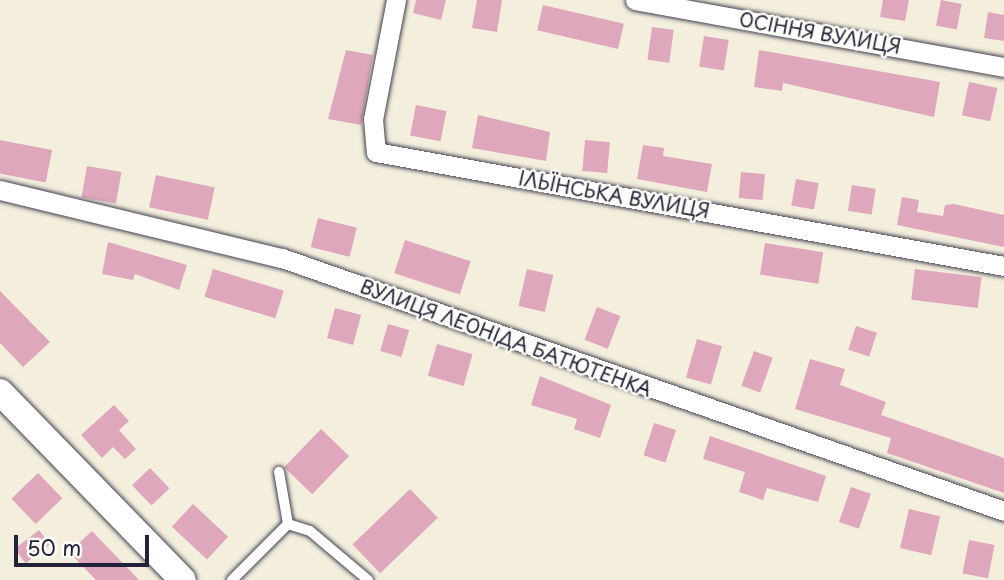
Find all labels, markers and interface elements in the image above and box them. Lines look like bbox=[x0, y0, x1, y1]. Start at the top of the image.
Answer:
street label: ОСІННЯ ВУЛИЦЯ bbox=[737, 7, 903, 59]
street label: ІЛЬЇНСЬКА ВУЛИЦЯ bbox=[517, 167, 711, 223]
street label: ВУЛИЦЯ ЛЕОНІДА БАТЮТЕНКА bbox=[357, 274, 655, 402]
scale bar bbox=[18, 520, 152, 564]
text: 50 m bbox=[27, 531, 81, 563]

